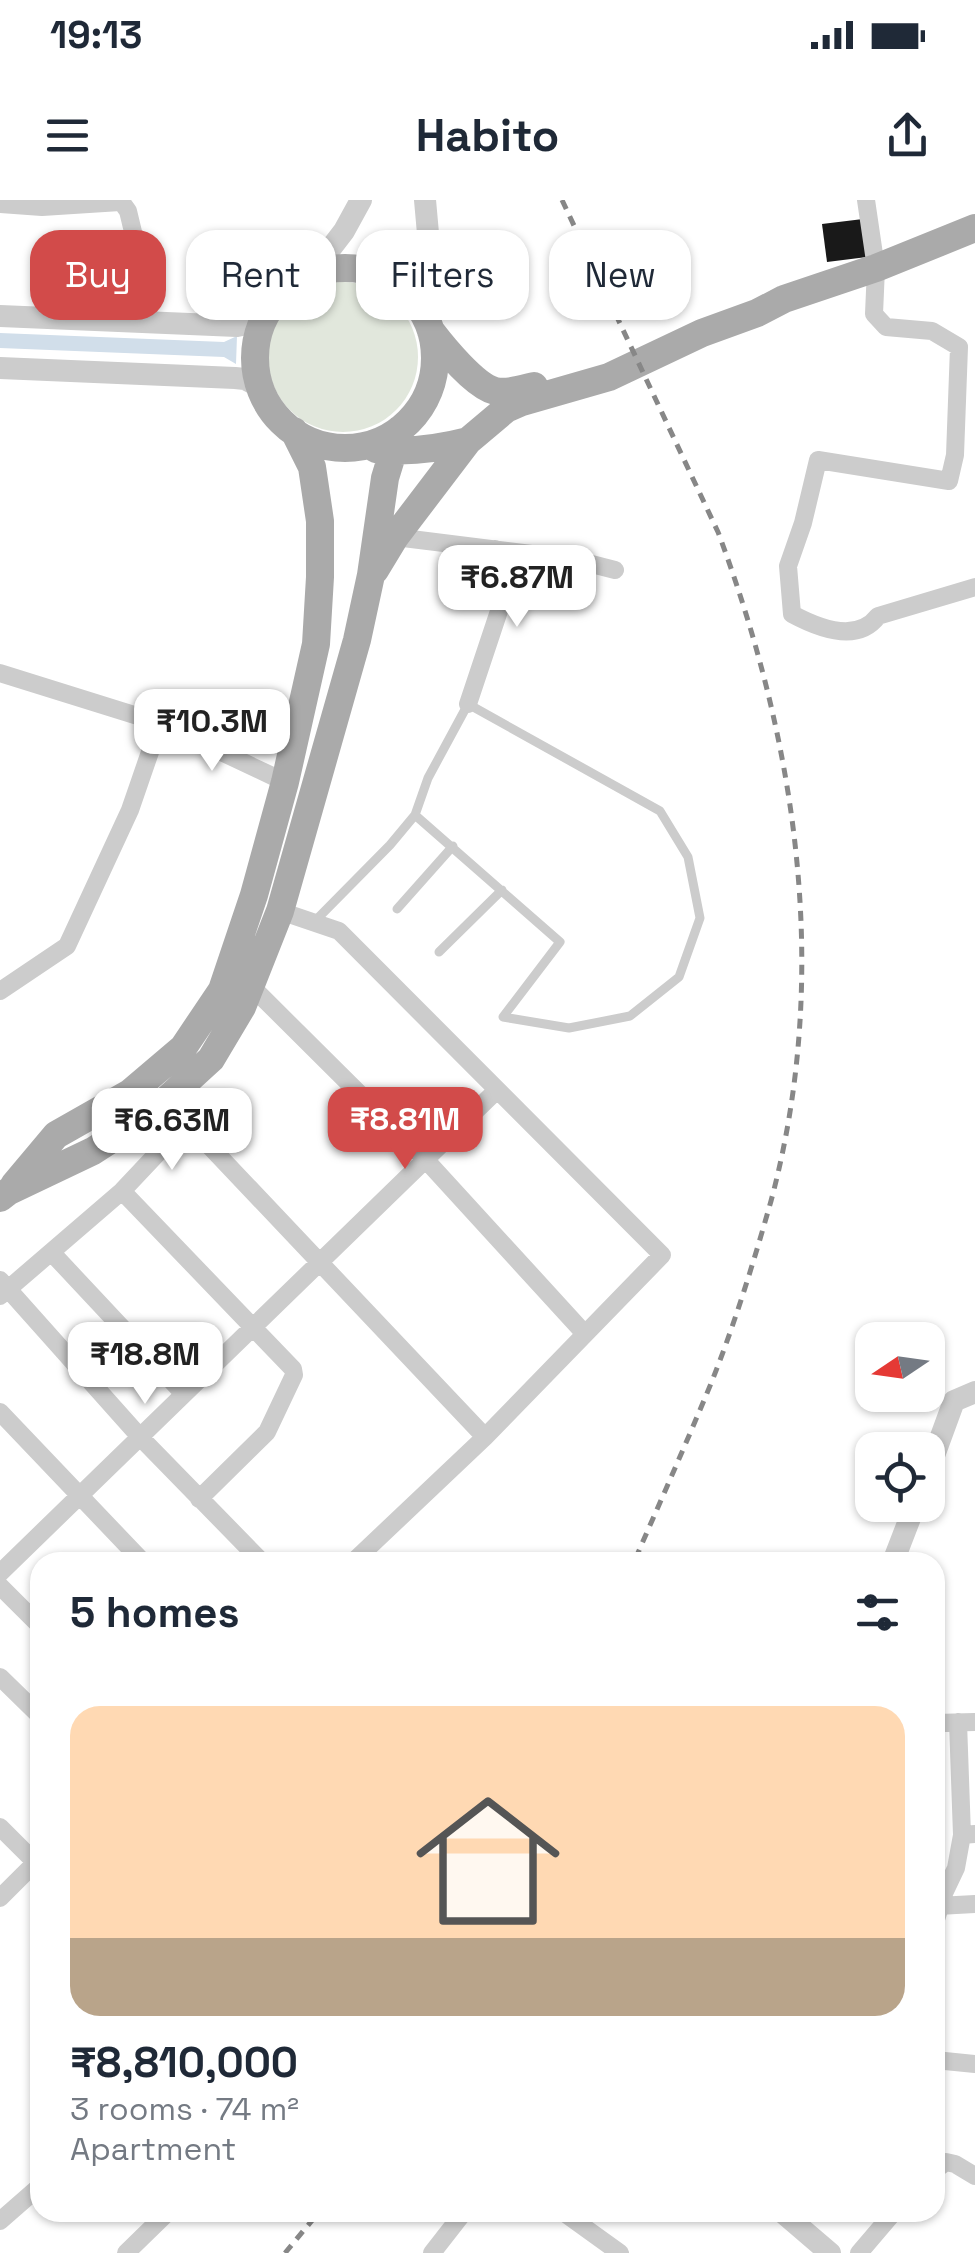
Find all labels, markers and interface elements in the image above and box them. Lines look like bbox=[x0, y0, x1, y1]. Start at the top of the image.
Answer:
text: 19:13 bbox=[50, 11, 142, 59]
text: Habito bbox=[416, 107, 559, 164]
icon: menu bbox=[40, 108, 95, 163]
icon: share bbox=[880, 108, 935, 163]
chip: Buy bbox=[30, 230, 166, 320]
chip: Rent bbox=[186, 230, 336, 320]
chip: Filters bbox=[356, 230, 529, 320]
chip: New bbox=[549, 230, 691, 320]
pin: ₹6.87M bbox=[436, 545, 598, 630]
text: ₹6.87M bbox=[460, 557, 574, 597]
pin: ₹10.3M bbox=[131, 689, 293, 774]
text: ₹10.3M bbox=[156, 701, 268, 741]
pin: ₹8.81M bbox=[324, 1087, 486, 1172]
pin: ₹6.63M bbox=[91, 1088, 253, 1173]
text: ₹8.81M bbox=[350, 1099, 460, 1139]
text: ₹6.63M bbox=[114, 1100, 230, 1140]
pin: ₹18.8M bbox=[64, 1322, 226, 1407]
north arrow bbox=[855, 1322, 945, 1412]
map controls bbox=[855, 1322, 945, 1522]
text: ₹18.8M bbox=[90, 1334, 200, 1374]
button: locate bbox=[855, 1432, 945, 1522]
icon: filters bbox=[850, 1585, 905, 1640]
text: 5 homes bbox=[70, 1586, 240, 1639]
icon: home bbox=[398, 1771, 578, 1951]
text: ₹8,810,000 bbox=[70, 2036, 298, 2089]
text: 3 rooms · 74 m² bbox=[70, 2089, 299, 2129]
text: Apartment bbox=[70, 2129, 236, 2169]

